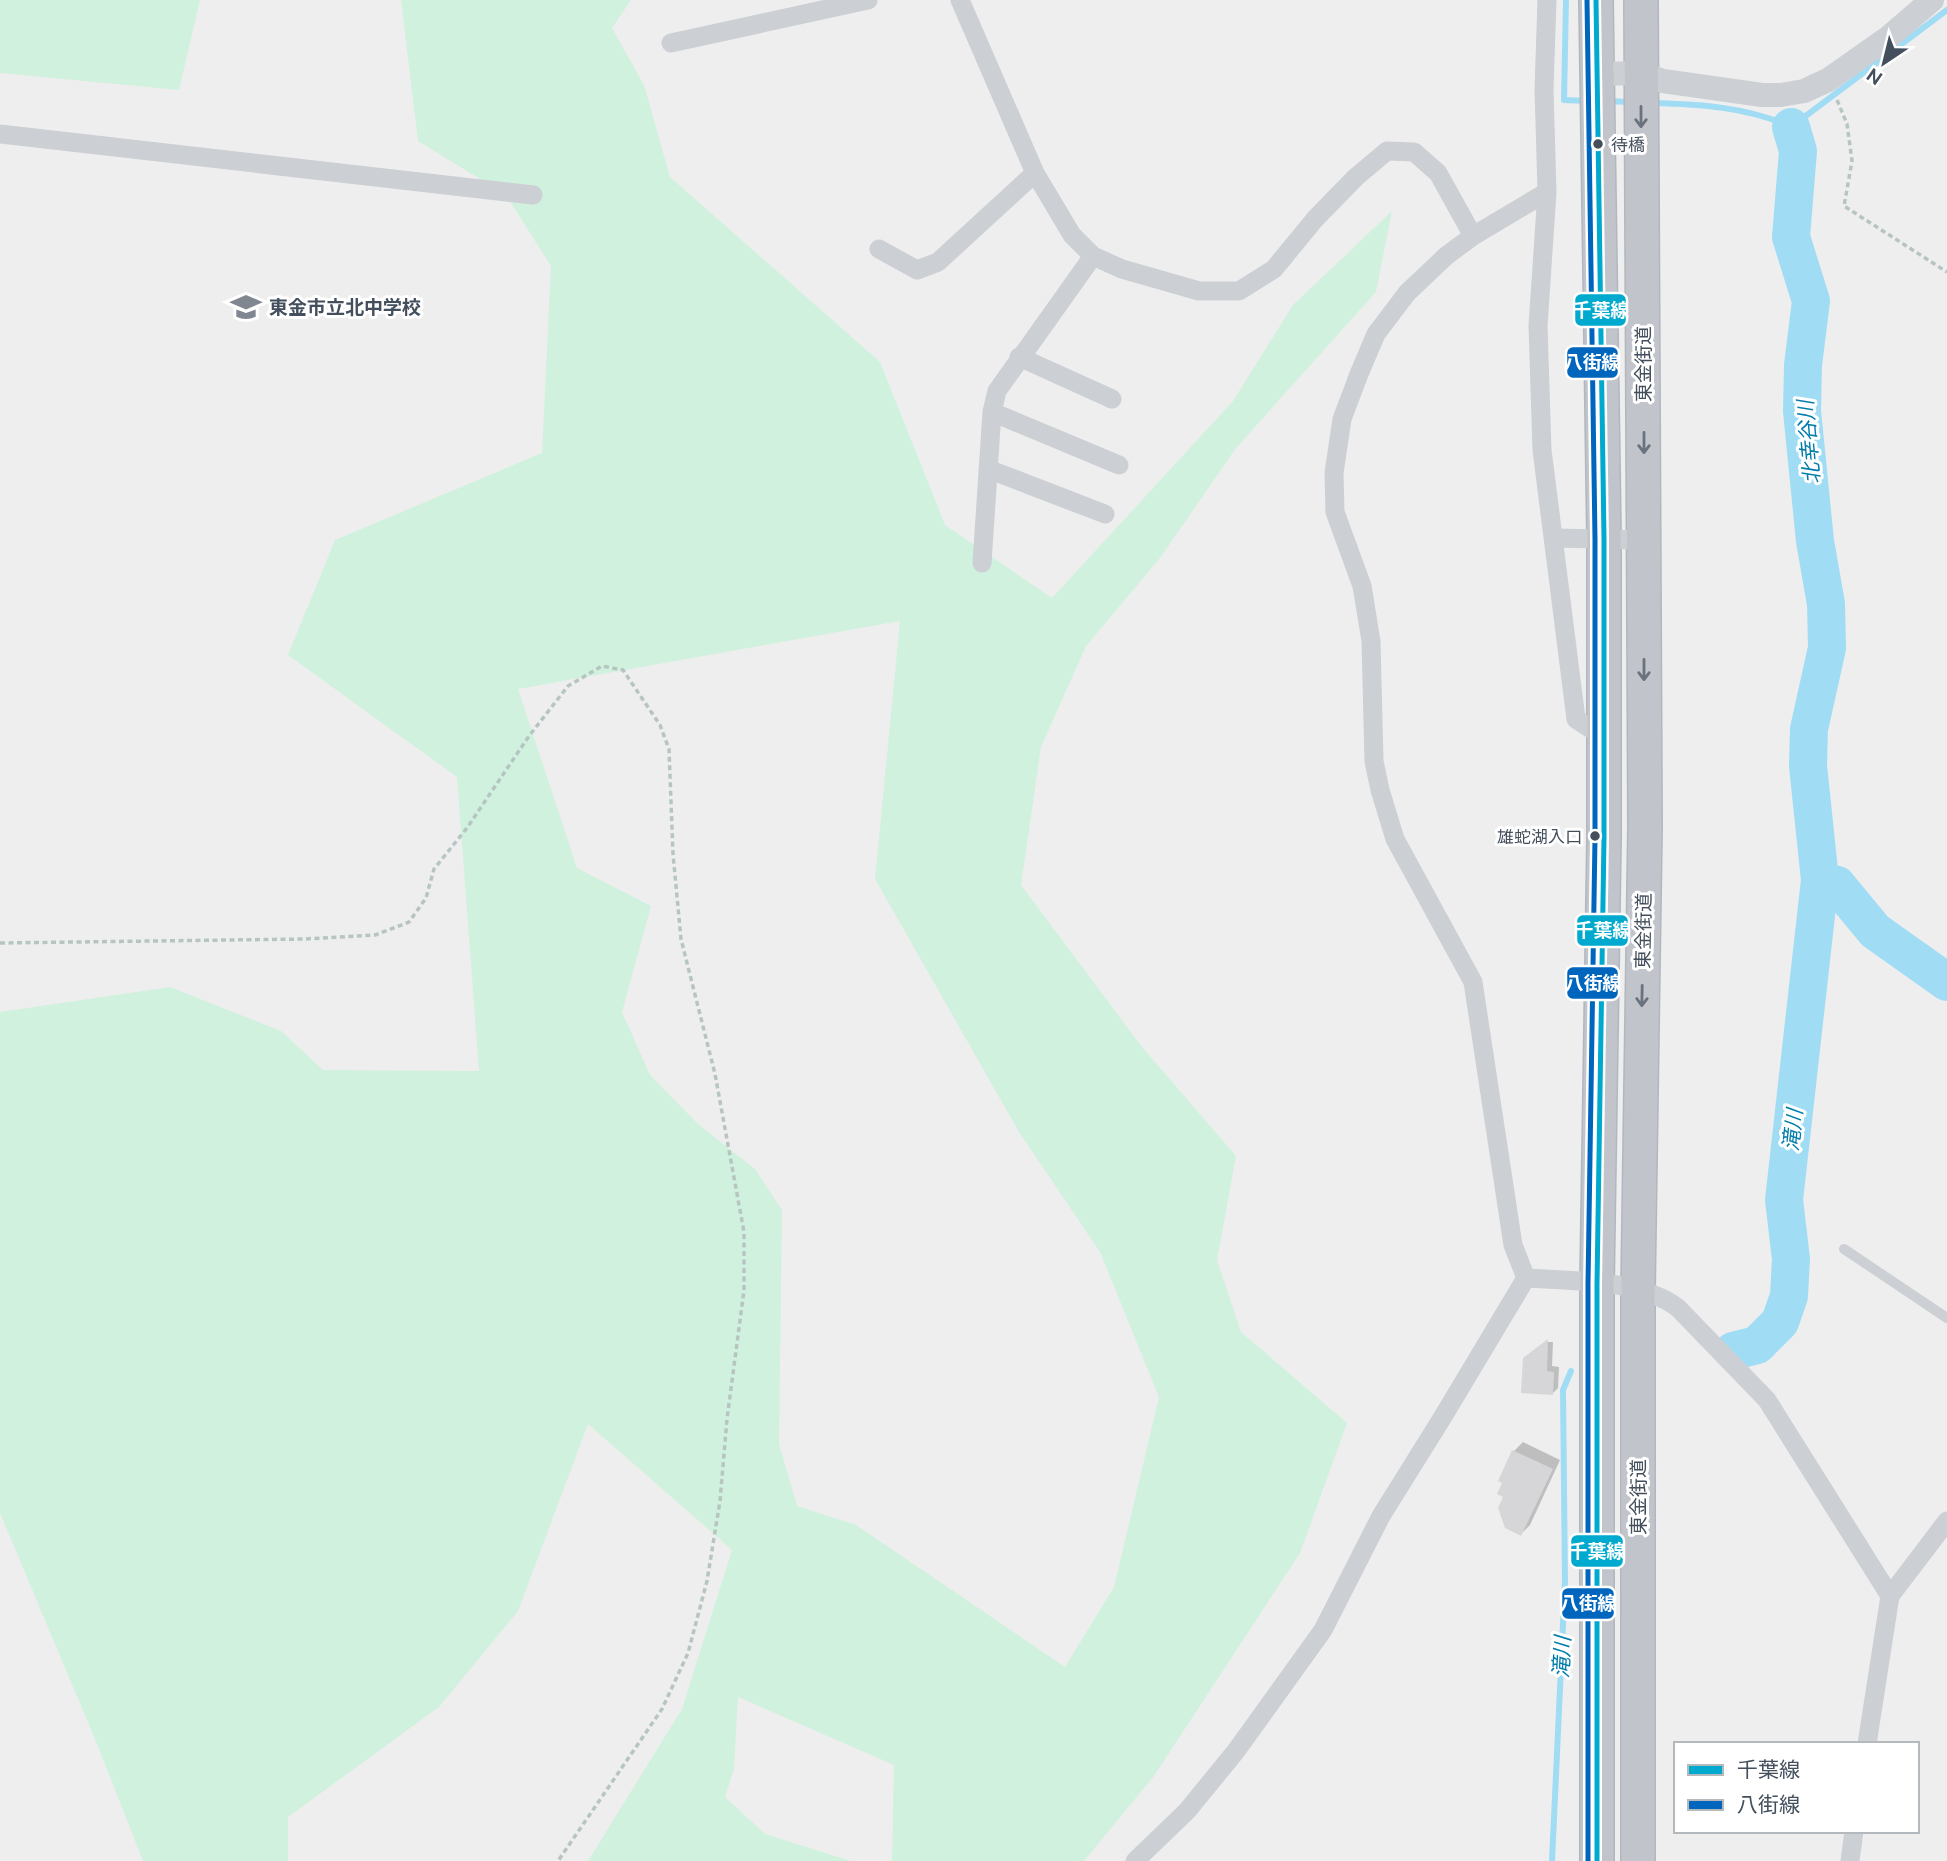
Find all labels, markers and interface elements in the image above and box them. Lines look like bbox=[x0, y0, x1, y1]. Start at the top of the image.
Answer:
north arrow bbox=[1849, 28, 1919, 98]
text: N bbox=[1862, 64, 1886, 90]
one-way arrow bbox=[1635, 105, 1648, 128]
place label: 待橋 bbox=[1611, 135, 1645, 154]
marker: 待橋 bbox=[1591, 137, 1605, 151]
school or university icon: 東金市立北中学校 bbox=[229, 290, 263, 324]
line badge: 千葉線 bbox=[1574, 293, 1627, 327]
place label: 東金市立北中学校 bbox=[269, 296, 421, 318]
text: 千葉線 bbox=[1572, 299, 1630, 321]
street label: 東金街道 bbox=[1632, 326, 1654, 402]
line badge: 八街線 bbox=[1566, 346, 1619, 379]
text: 八街線 bbox=[1563, 351, 1621, 373]
water label: 北幸谷川 bbox=[1792, 397, 1824, 485]
one-way arrow bbox=[1637, 431, 1650, 454]
one-way arrow bbox=[1637, 658, 1651, 681]
place label: 雄蛇湖入口 bbox=[1497, 827, 1582, 846]
marker: 雄蛇湖入口 bbox=[1588, 829, 1602, 843]
street label: 東金街道 bbox=[1631, 893, 1655, 969]
line badge: 千葉線 bbox=[1576, 914, 1629, 947]
text: 千葉線 bbox=[1574, 919, 1632, 941]
line badge: 八街線 bbox=[1566, 966, 1619, 1000]
text: 八街線 bbox=[1564, 972, 1622, 994]
one-way arrow bbox=[1635, 984, 1649, 1007]
water label: 滝川 bbox=[1778, 1106, 1806, 1152]
street label: 東金街道 bbox=[1627, 1459, 1649, 1535]
line badge: 千葉線 bbox=[1570, 1534, 1624, 1568]
text: 千葉線 bbox=[1568, 1540, 1626, 1562]
line badge: 八街線 bbox=[1561, 1587, 1615, 1620]
text: 八街線 bbox=[1559, 1592, 1617, 1614]
water label: 滝川 bbox=[1548, 1633, 1574, 1679]
legend bbox=[1674, 1742, 1919, 1833]
text: 千葉線 bbox=[1737, 1757, 1800, 1781]
text: 八街線 bbox=[1737, 1792, 1800, 1816]

